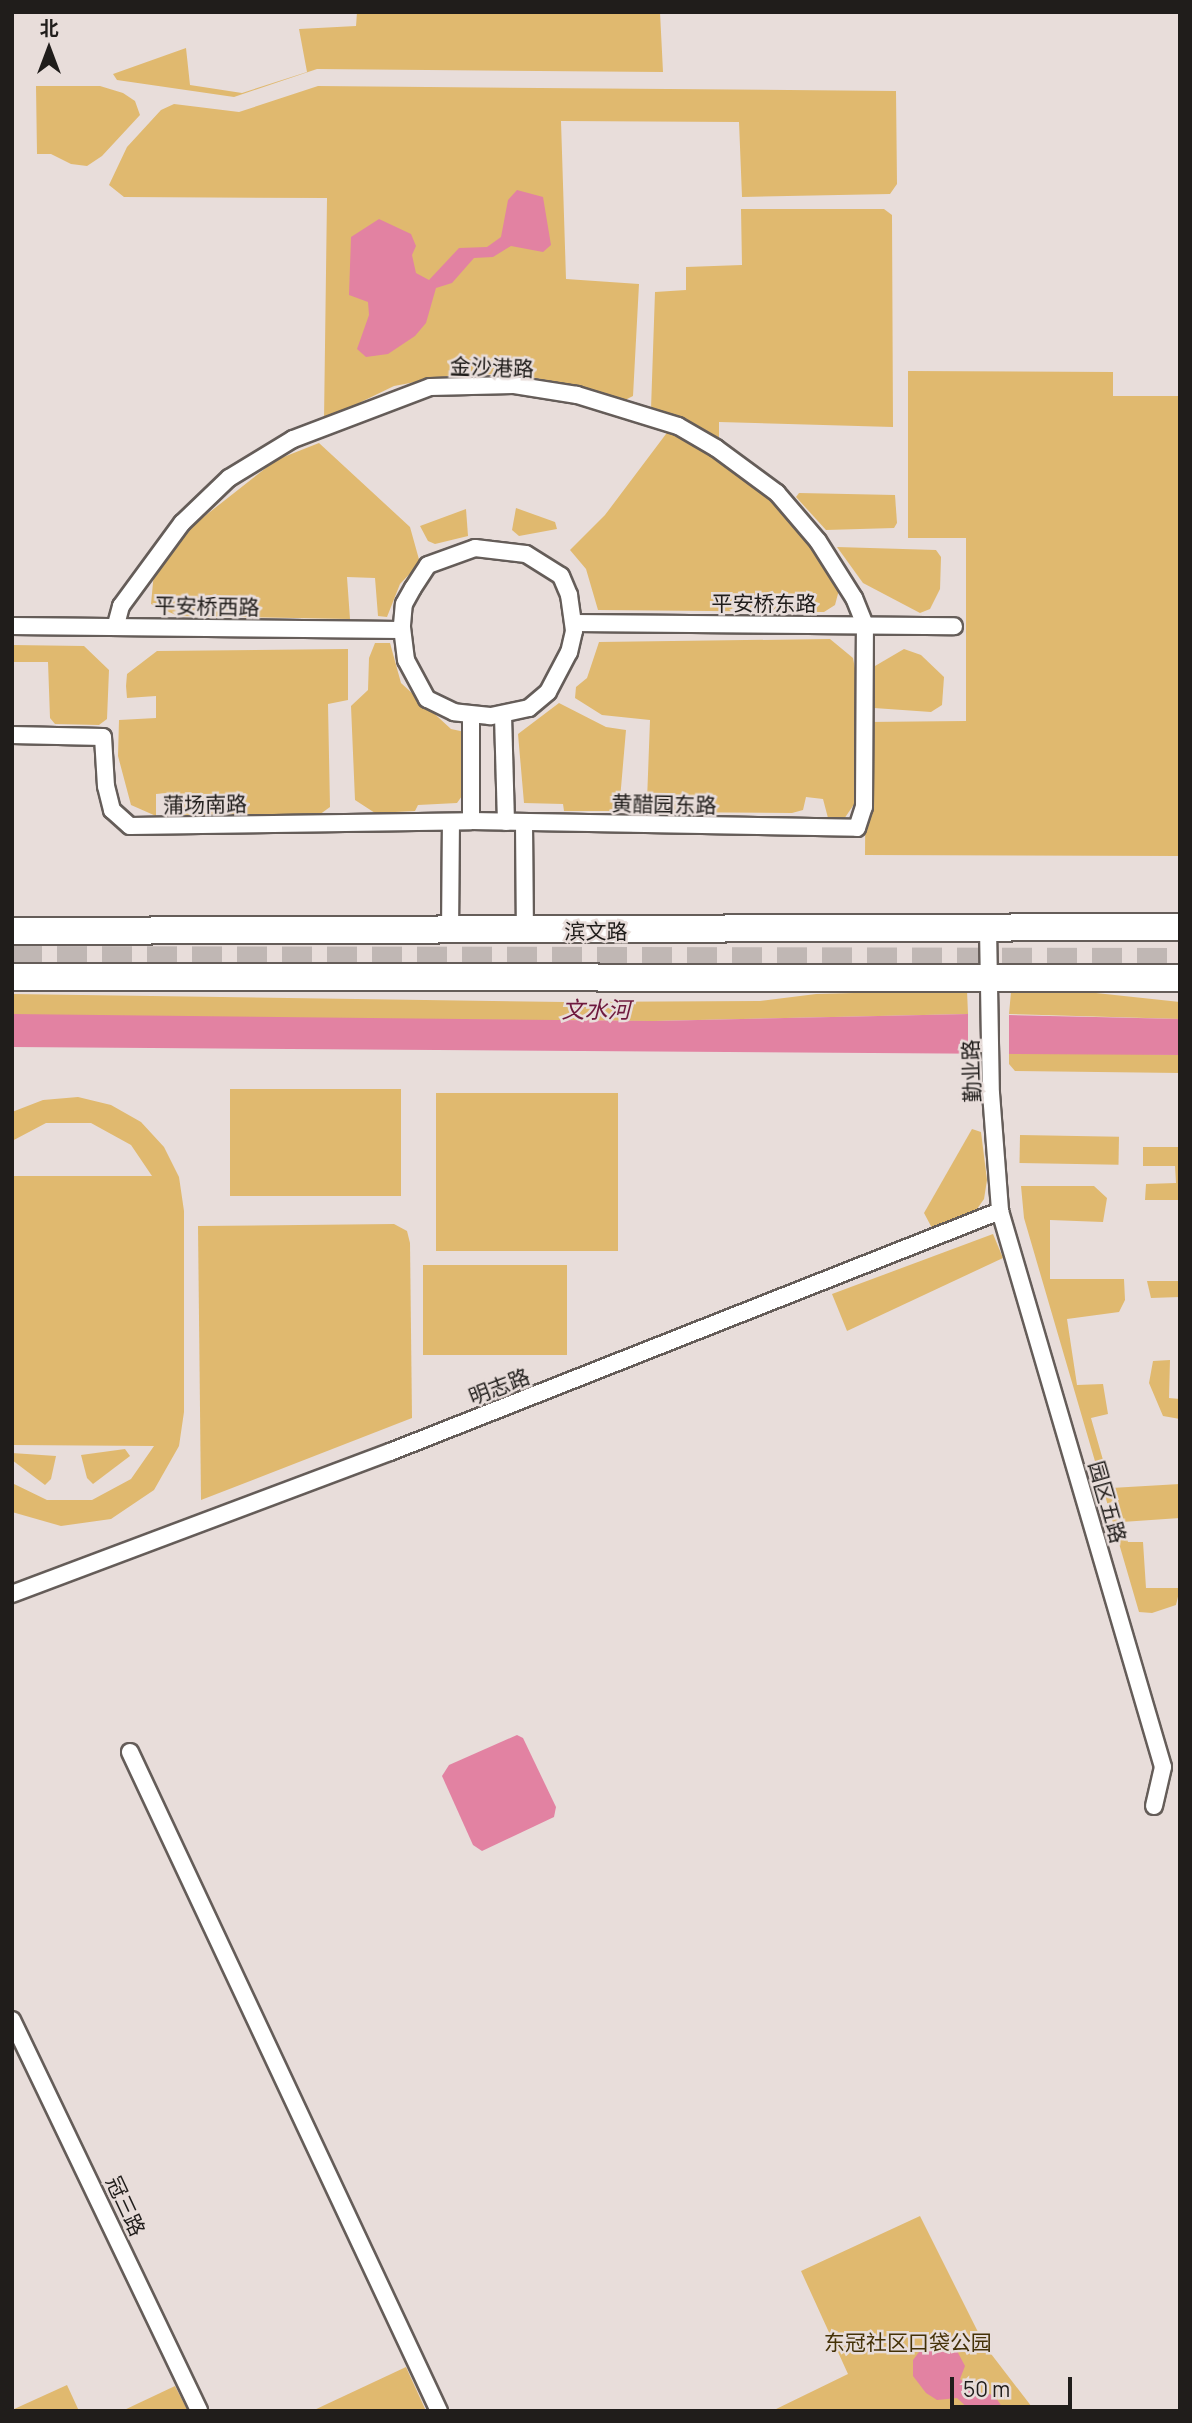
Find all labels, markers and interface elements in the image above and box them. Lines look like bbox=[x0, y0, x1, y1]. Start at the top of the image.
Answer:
north arrow bbox=[14, 14, 84, 84]
text: 北 bbox=[39, 15, 59, 41]
street label: 金沙港路 bbox=[450, 353, 534, 381]
street label: 平安桥东路 bbox=[712, 590, 816, 616]
street label: 平安桥西路 bbox=[154, 592, 260, 620]
street label: 黄醋园东路 bbox=[611, 790, 717, 818]
street label: 蒲场南路 bbox=[163, 791, 247, 817]
street label: 滨文路 bbox=[565, 918, 627, 944]
water label: 文水河 bbox=[562, 995, 630, 1023]
street label: 勤业路 bbox=[957, 1039, 985, 1103]
street label: 明志路 bbox=[465, 1363, 533, 1409]
street label: 园区五路 bbox=[1084, 1458, 1132, 1546]
street label: 冠三路 bbox=[101, 2172, 151, 2240]
park label: 东冠社区口袋公园 bbox=[824, 2329, 992, 2355]
scale bar bbox=[954, 2364, 1076, 2408]
text: 50 m bbox=[963, 2375, 1010, 2403]

